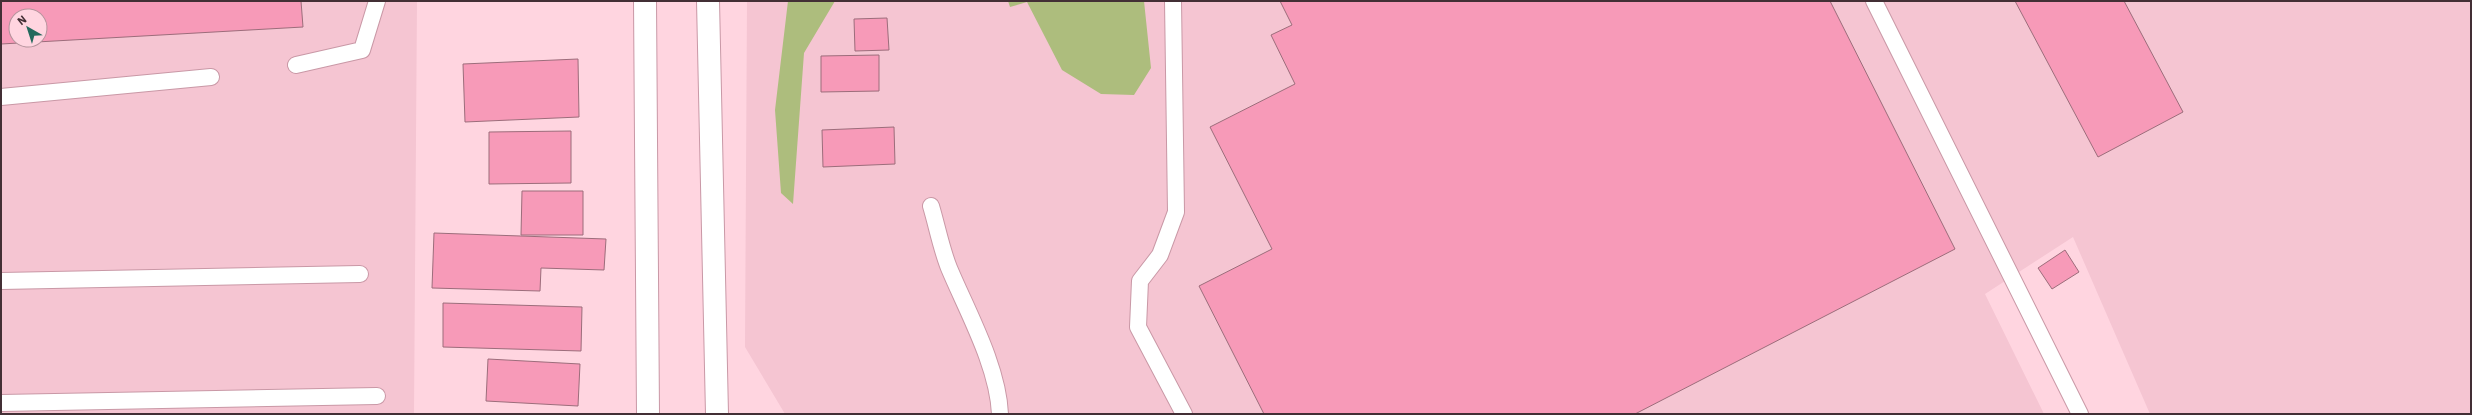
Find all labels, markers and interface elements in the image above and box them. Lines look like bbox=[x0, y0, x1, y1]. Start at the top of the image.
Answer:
north arrow bbox=[8, 8, 48, 48]
text: N bbox=[14, 12, 29, 28]

